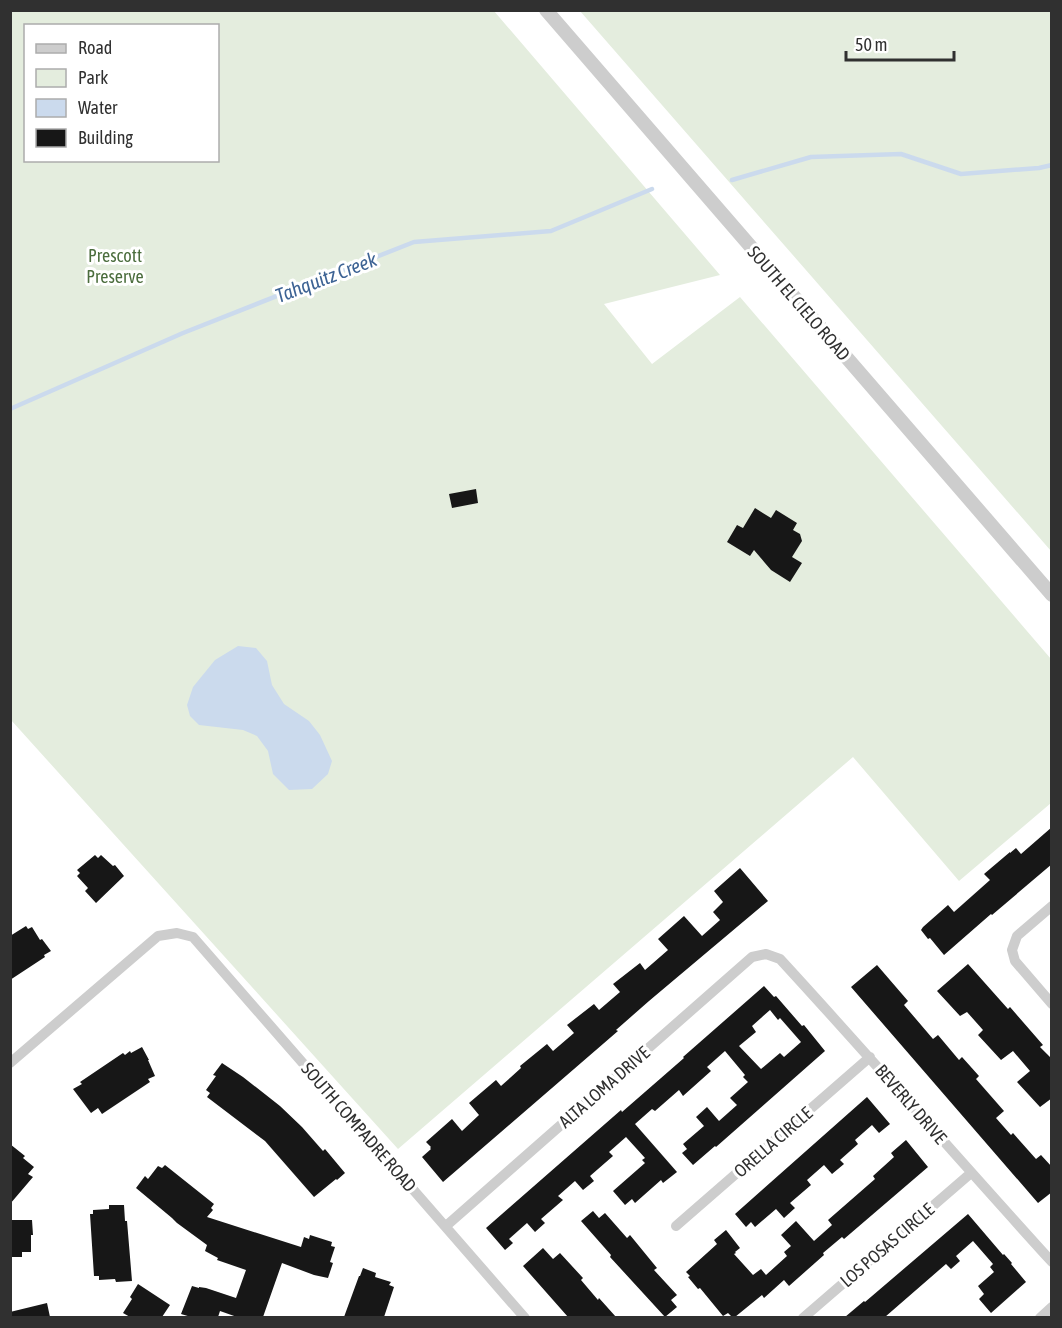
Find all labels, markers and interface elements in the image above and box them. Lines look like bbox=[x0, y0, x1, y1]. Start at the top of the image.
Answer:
legend bbox=[24, 24, 219, 162]
scale bar bbox=[846, 24, 954, 62]
text: 50 m bbox=[855, 34, 887, 55]
text: Road bbox=[78, 37, 112, 58]
text: Park bbox=[78, 67, 108, 88]
text: Water bbox=[78, 97, 118, 118]
text: Building bbox=[78, 127, 133, 148]
street label: SOUTH EL CIELO ROAD bbox=[744, 241, 854, 365]
park label: Prescott Preserve bbox=[86, 245, 144, 287]
water label: Tahquitz Creek bbox=[272, 247, 380, 307]
street label: ALTA LOMA DRIVE bbox=[554, 1042, 654, 1132]
street label: SOUTH COMPADRE ROAD bbox=[297, 1058, 421, 1196]
street label: BEVERLY DRIVE bbox=[871, 1060, 951, 1148]
street label: ORELLA CIRCLE bbox=[730, 1102, 817, 1182]
street label: LOS POSAS CIRCLE bbox=[836, 1198, 938, 1291]

